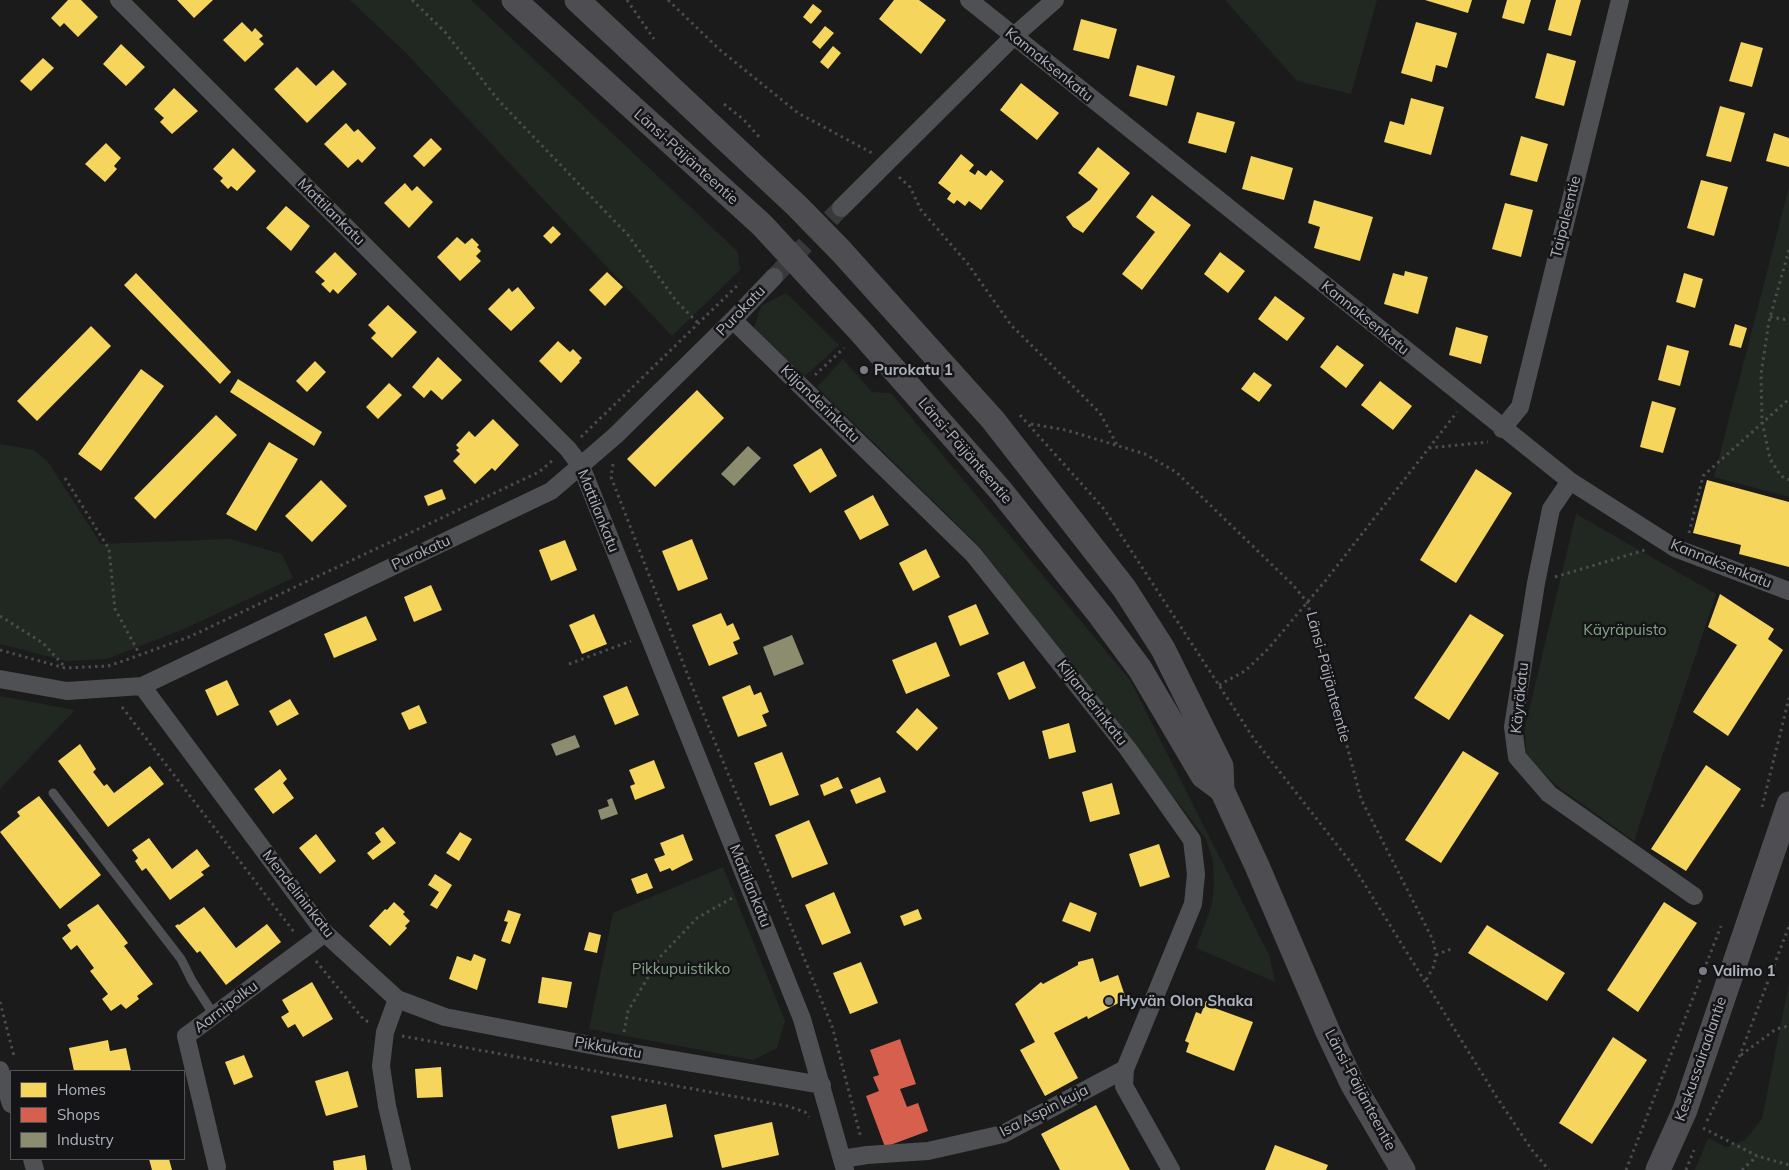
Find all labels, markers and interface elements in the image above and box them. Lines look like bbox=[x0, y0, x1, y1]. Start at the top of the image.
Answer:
street label: Kannaksenkatu bbox=[1002, 24, 1096, 106]
street label: Länsi-Päijänteentie bbox=[630, 105, 742, 209]
street label: Taipaleentie bbox=[1547, 174, 1585, 260]
street label: Mattilankatu bbox=[294, 175, 368, 249]
street label: Kannaksenkatu bbox=[1318, 277, 1412, 359]
street label: Purokatu bbox=[713, 282, 769, 340]
place label: Purokatu 1 bbox=[874, 361, 953, 379]
street label: Kiljanderinkatu bbox=[777, 362, 863, 446]
marker: Purokatu 1 bbox=[858, 364, 870, 376]
street label: Länsi-Päijänteentie bbox=[914, 394, 1016, 508]
street label: Mattilankatu bbox=[573, 467, 623, 555]
street label: Purokatu bbox=[389, 532, 453, 574]
street label: Kannaksenkatu bbox=[1668, 535, 1774, 593]
street label: Länsi-Päijänteentie bbox=[1302, 610, 1354, 744]
park label: Käyräpuisto bbox=[1583, 621, 1667, 639]
street label: Kiljanderinkatu bbox=[1053, 657, 1131, 749]
street label: Käyräkatu bbox=[1507, 662, 1533, 734]
street label: Mattilankatu bbox=[725, 842, 775, 930]
street label: Mendelininkatu bbox=[258, 847, 338, 941]
park label: Pikkupuistikko bbox=[632, 960, 730, 978]
place label: Valimo 1 bbox=[1713, 962, 1776, 980]
marker: Valimo 1 bbox=[1697, 965, 1709, 977]
street label: Aarnipolku bbox=[190, 977, 262, 1037]
place label: Hyvän Olon Shaka bbox=[1119, 992, 1253, 1010]
street label: Keskussairaalantie bbox=[1671, 994, 1731, 1124]
marker: Hyvän Olon Shaka bbox=[1103, 995, 1115, 1007]
street label: Länsi-Päijänteentie bbox=[1321, 1026, 1399, 1154]
street label: Pikkukatu bbox=[573, 1033, 643, 1063]
legend bbox=[10, 1070, 185, 1160]
text: Homes bbox=[57, 1080, 106, 1099]
street label: Isa Aspin kuja bbox=[997, 1081, 1091, 1141]
text: Shops bbox=[57, 1105, 100, 1124]
text: Industry bbox=[57, 1130, 114, 1149]

